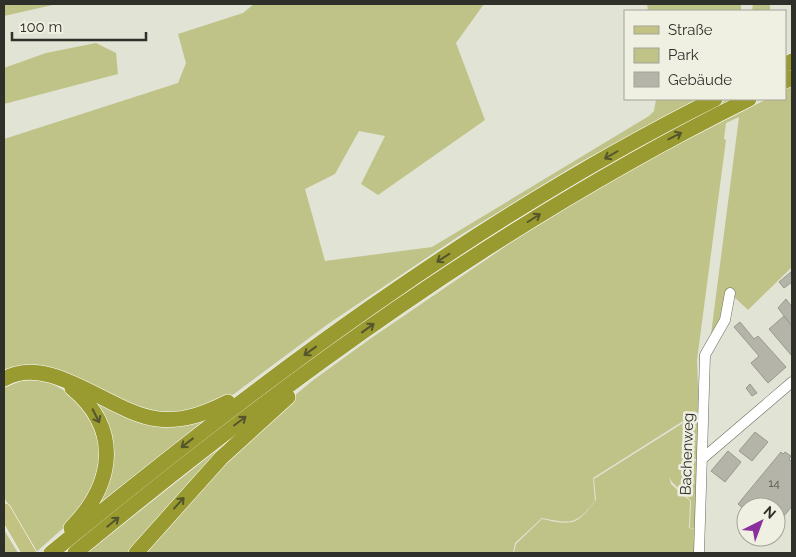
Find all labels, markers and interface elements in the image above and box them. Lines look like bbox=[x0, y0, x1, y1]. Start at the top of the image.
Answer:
scale bar bbox=[12, 10, 146, 42]
legend bbox=[624, 10, 786, 100]
text: 100 m bbox=[20, 18, 62, 36]
text: Straße bbox=[668, 21, 713, 39]
text: Park bbox=[668, 46, 699, 64]
text: Gebäude bbox=[668, 71, 732, 89]
one-way arrow bbox=[667, 131, 682, 140]
one-way arrow bbox=[604, 151, 618, 161]
one-way arrow bbox=[527, 212, 541, 222]
one-way arrow bbox=[437, 253, 451, 263]
one-way arrow bbox=[361, 322, 374, 333]
one-way arrow bbox=[303, 346, 317, 356]
one-way arrow bbox=[92, 408, 101, 423]
street label: Bachenweg bbox=[677, 412, 697, 496]
one-way arrow bbox=[233, 416, 246, 427]
one-way arrow bbox=[181, 438, 194, 449]
house number: 14 bbox=[768, 476, 780, 490]
one-way arrow bbox=[173, 496, 185, 509]
north arrow bbox=[736, 497, 786, 547]
text: N bbox=[760, 503, 779, 522]
one-way arrow bbox=[106, 517, 119, 528]

